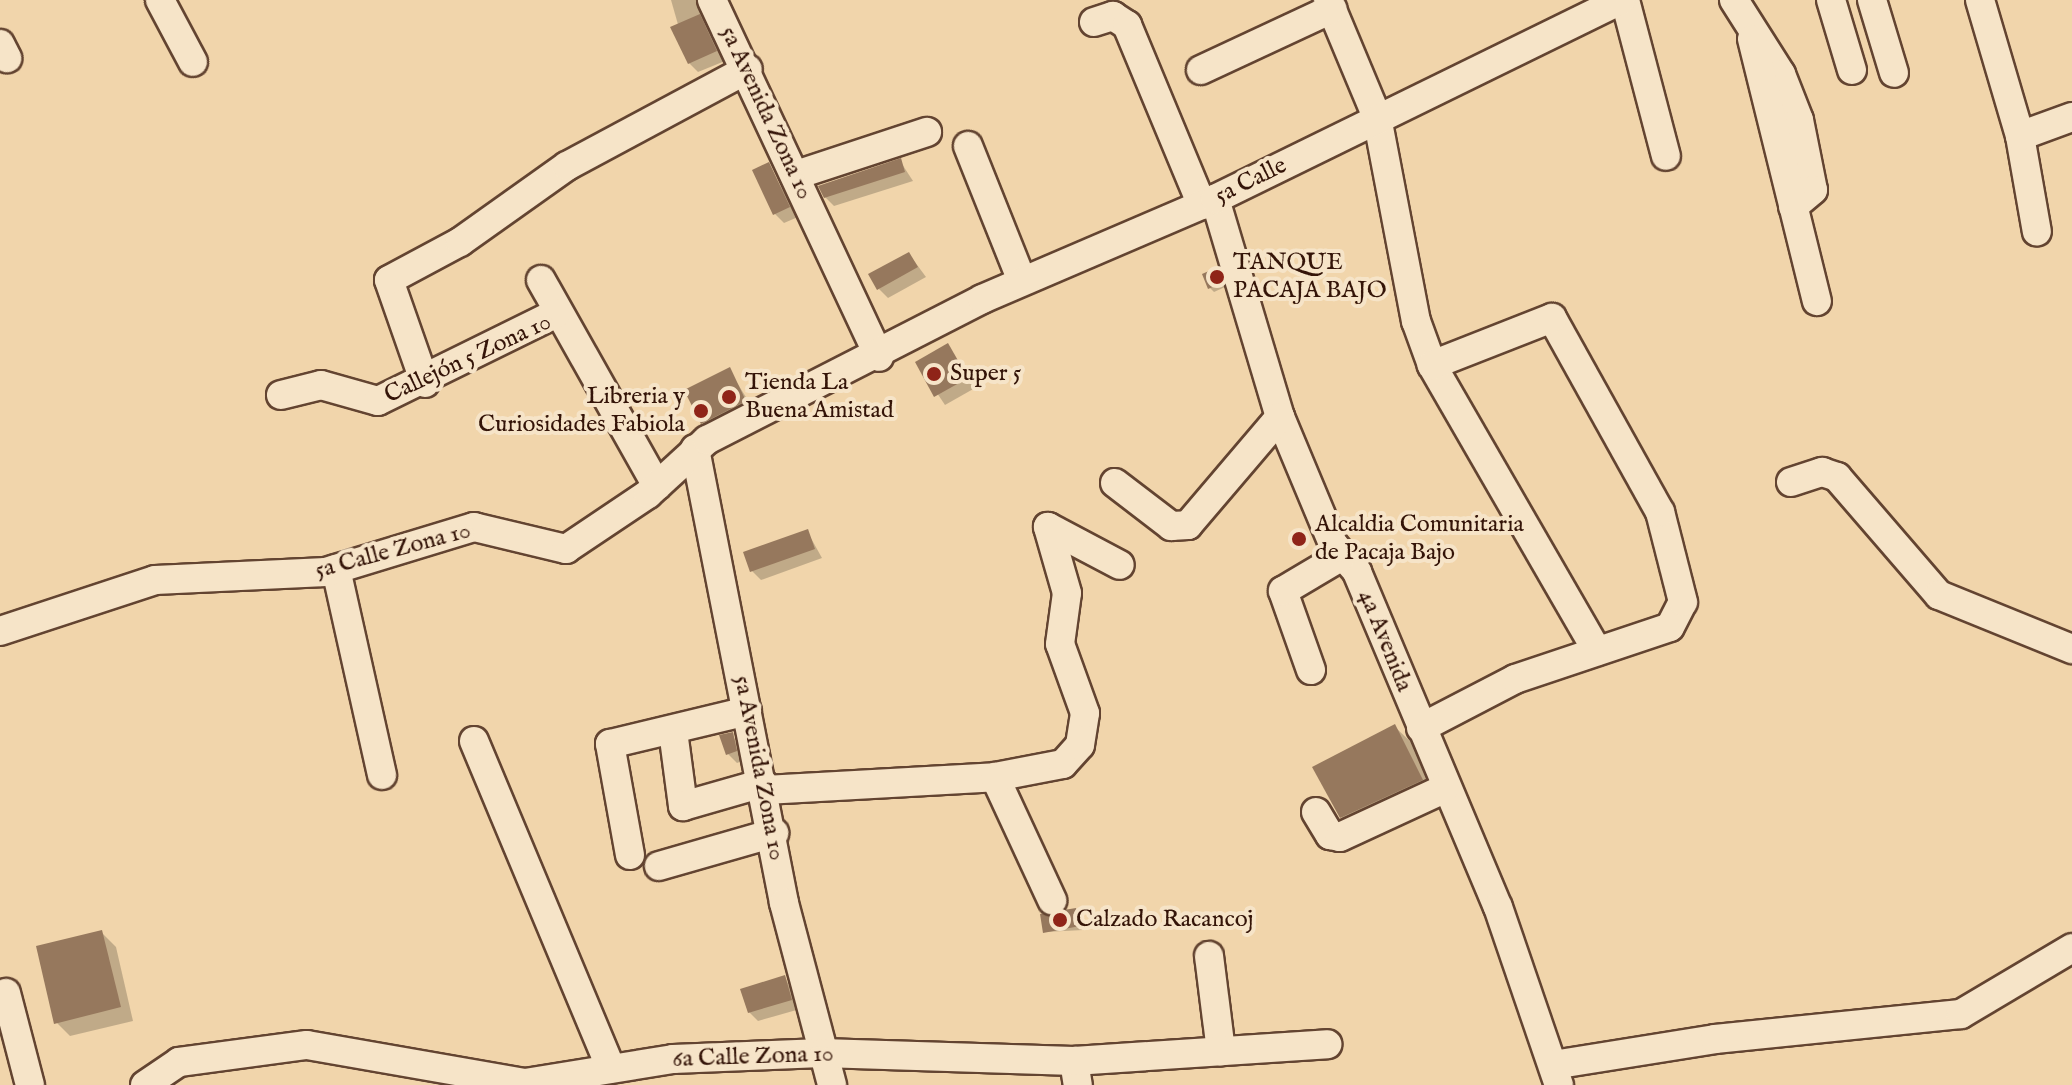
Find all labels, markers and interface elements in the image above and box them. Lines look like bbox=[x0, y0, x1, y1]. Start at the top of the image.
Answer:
street label: 5a Avenida Zona 10 bbox=[713, 22, 819, 204]
street label: 5a Calle bbox=[1211, 151, 1291, 211]
place label: TANQUE PACAJA BAJO bbox=[1233, 249, 1387, 305]
marker: TANQUE PACAJA BAJO bbox=[1208, 268, 1226, 286]
street label: Callejón 5 Zona 10 bbox=[380, 308, 556, 410]
place label: Super 5 bbox=[950, 360, 1022, 388]
marker: Super 5 bbox=[925, 365, 943, 383]
place label: Tienda La Buena Amistad bbox=[745, 369, 894, 425]
place label: Libreria y Curiosidades Fabiola bbox=[478, 383, 685, 439]
marker: Tienda La Buena Amistad bbox=[720, 388, 738, 406]
marker: Libreria y Curiosidades Fabiola bbox=[692, 402, 710, 420]
place label: Alcaldia Comunitaria de Pacaja Bajo bbox=[1315, 511, 1524, 567]
street label: 5a Calle Zona 10 bbox=[312, 516, 474, 586]
marker: Alcaldia Comunitaria de Pacaja Bajo bbox=[1290, 530, 1308, 548]
street label: 4a Avenida bbox=[1352, 586, 1418, 696]
street label: 5a Avenida Zona 10 bbox=[727, 673, 791, 863]
place label: Calzado Racancoj bbox=[1076, 906, 1253, 934]
marker: Calzado Racancoj bbox=[1051, 911, 1069, 929]
street label: 6a Calle Zona 10 bbox=[672, 1040, 834, 1074]

